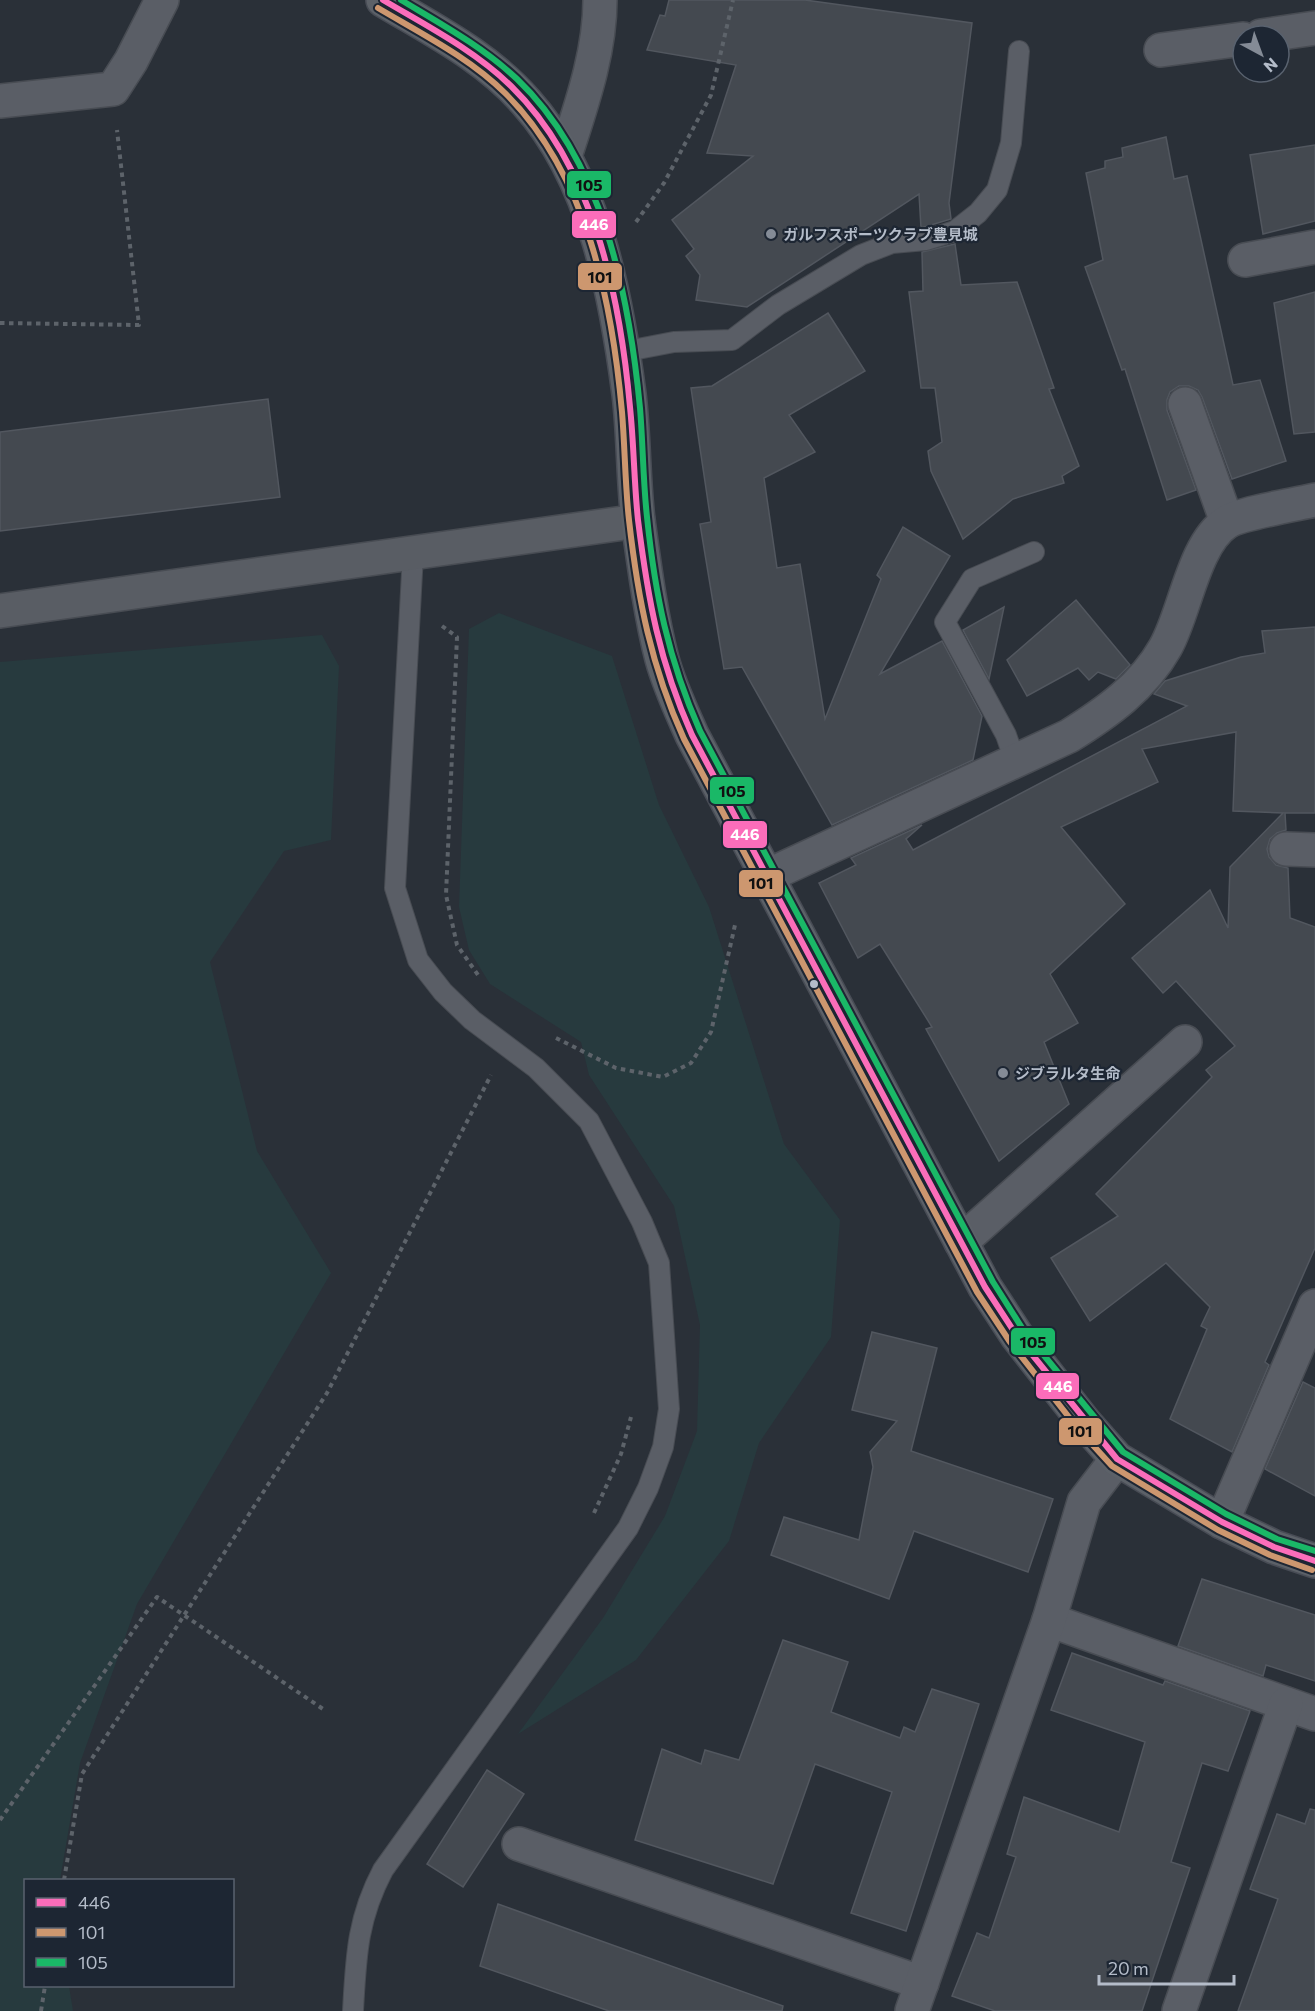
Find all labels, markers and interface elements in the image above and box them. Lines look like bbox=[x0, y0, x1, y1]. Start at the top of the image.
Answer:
north arrow bbox=[1231, 24, 1291, 84]
text: N bbox=[1260, 55, 1282, 77]
line badge: 105 bbox=[566, 170, 612, 199]
text: 105 bbox=[575, 175, 603, 194]
line badge: 446 bbox=[571, 210, 617, 239]
text: 446 bbox=[579, 214, 609, 233]
place label: ガルフスポーツクラブ豊見城 bbox=[783, 225, 978, 243]
marker: ガルフスポーツクラブ豊見城 bbox=[764, 227, 778, 241]
line badge: 101 bbox=[577, 262, 623, 291]
text: 101 bbox=[587, 267, 613, 286]
line badge: 105 bbox=[709, 776, 755, 805]
text: 105 bbox=[718, 781, 746, 800]
line badge: 446 bbox=[722, 820, 768, 849]
text: 446 bbox=[730, 824, 760, 843]
line badge: 101 bbox=[738, 869, 784, 898]
text: 101 bbox=[748, 873, 774, 892]
unlabelled marker bbox=[808, 978, 820, 990]
place label: ジブラルタ生命 bbox=[1015, 1064, 1121, 1082]
marker: ジブラルタ生命 bbox=[996, 1066, 1010, 1080]
line badge: 105 bbox=[1010, 1327, 1056, 1356]
text: 105 bbox=[1019, 1332, 1047, 1351]
line badge: 446 bbox=[1035, 1372, 1080, 1400]
text: 446 bbox=[1043, 1376, 1073, 1395]
line badge: 101 bbox=[1058, 1417, 1103, 1446]
text: 101 bbox=[1067, 1421, 1093, 1440]
legend bbox=[24, 1879, 234, 1987]
text: 446 bbox=[78, 1891, 111, 1913]
text: 101 bbox=[78, 1921, 105, 1943]
scale bar bbox=[1099, 1948, 1234, 1986]
text: 105 bbox=[78, 1951, 108, 1973]
text: 20 m bbox=[1108, 1957, 1149, 1979]

